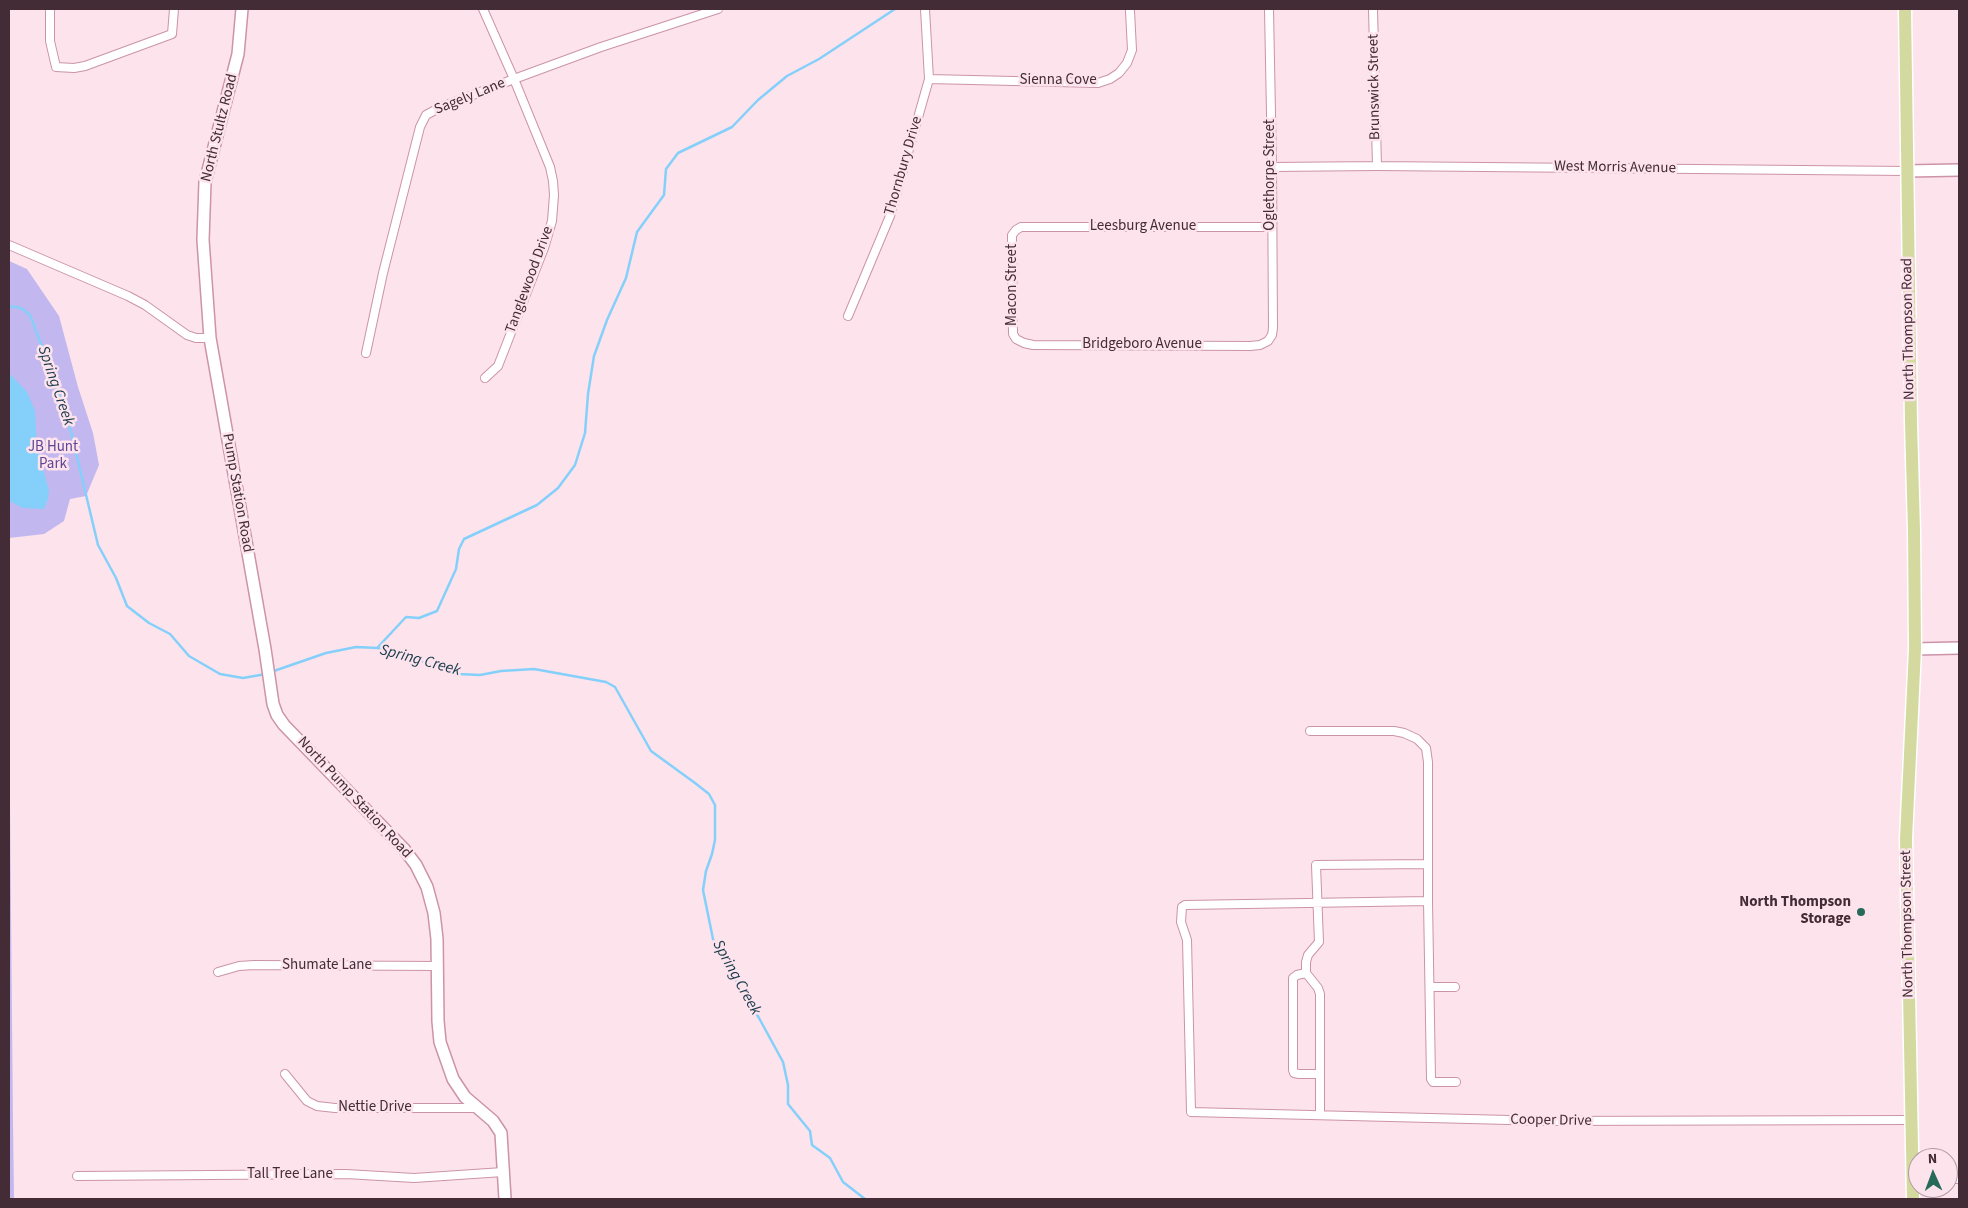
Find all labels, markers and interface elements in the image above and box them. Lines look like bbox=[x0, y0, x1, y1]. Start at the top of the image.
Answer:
street label: Brunswick Street bbox=[1365, 34, 1385, 140]
street label: North Stultz Road bbox=[198, 72, 242, 184]
street label: Sienna Cove bbox=[1019, 72, 1097, 90]
street label: Sagely Lane bbox=[432, 75, 508, 119]
street label: Thornbury Drive bbox=[881, 114, 927, 218]
street label: Oglethorpe Street bbox=[1262, 119, 1280, 231]
street label: West Morris Avenue bbox=[1554, 158, 1676, 178]
street label: Leesburg Avenue bbox=[1090, 218, 1196, 236]
street label: Tanglewood Drive bbox=[502, 224, 558, 336]
street label: Macon Street bbox=[1004, 244, 1022, 326]
street label: North Thompson Road bbox=[1899, 258, 1919, 400]
street label: Bridgeboro Avenue bbox=[1082, 336, 1202, 354]
water label: Spring Creek bbox=[32, 344, 78, 428]
street label: Pump Station Road bbox=[218, 432, 256, 554]
park label: JB Hunt Park bbox=[28, 439, 78, 474]
water label: Spring Creek bbox=[377, 641, 463, 681]
street label: North Pump Station Road bbox=[293, 733, 415, 863]
street label: North Thompson Street bbox=[1898, 850, 1918, 998]
place label: North Thompson Storage bbox=[1739, 894, 1851, 929]
marker: North Thompson Storage bbox=[1855, 906, 1867, 918]
water label: Spring Creek bbox=[707, 937, 765, 1019]
street label: Shumate Lane bbox=[282, 957, 372, 975]
street label: Nettie Drive bbox=[338, 1099, 412, 1117]
street label: Cooper Drive bbox=[1510, 1111, 1592, 1131]
north arrow bbox=[1908, 1148, 1958, 1198]
text: N bbox=[1928, 1149, 1938, 1169]
street label: Tall Tree Lane bbox=[247, 1166, 333, 1184]

